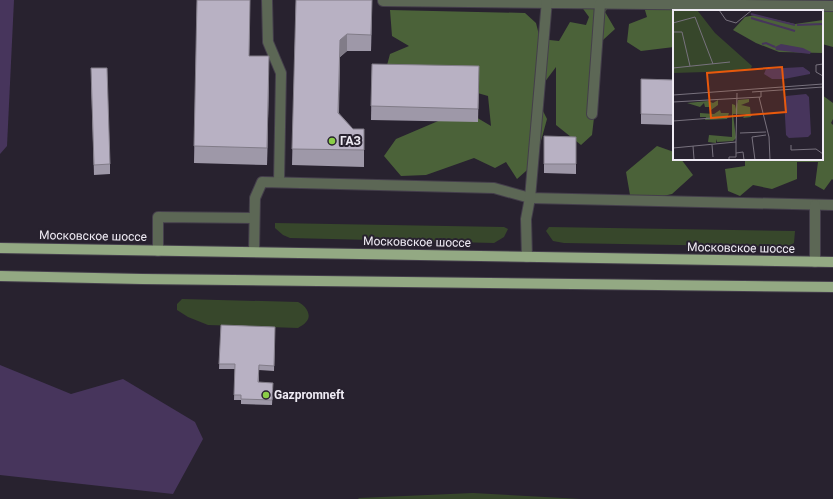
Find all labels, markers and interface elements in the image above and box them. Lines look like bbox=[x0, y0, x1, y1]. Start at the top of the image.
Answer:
inset map bbox=[673, 10, 823, 160]
place label: ГАЗ bbox=[340, 134, 361, 148]
marker: ГАЗ bbox=[327, 136, 337, 146]
street label: Московское шоссе bbox=[39, 228, 147, 244]
street label: Московское шоссе bbox=[363, 234, 471, 250]
street label: Московское шоссе bbox=[687, 240, 795, 256]
place label: Gazpromneft bbox=[274, 388, 344, 402]
marker: Gazpromneft bbox=[261, 390, 271, 400]

